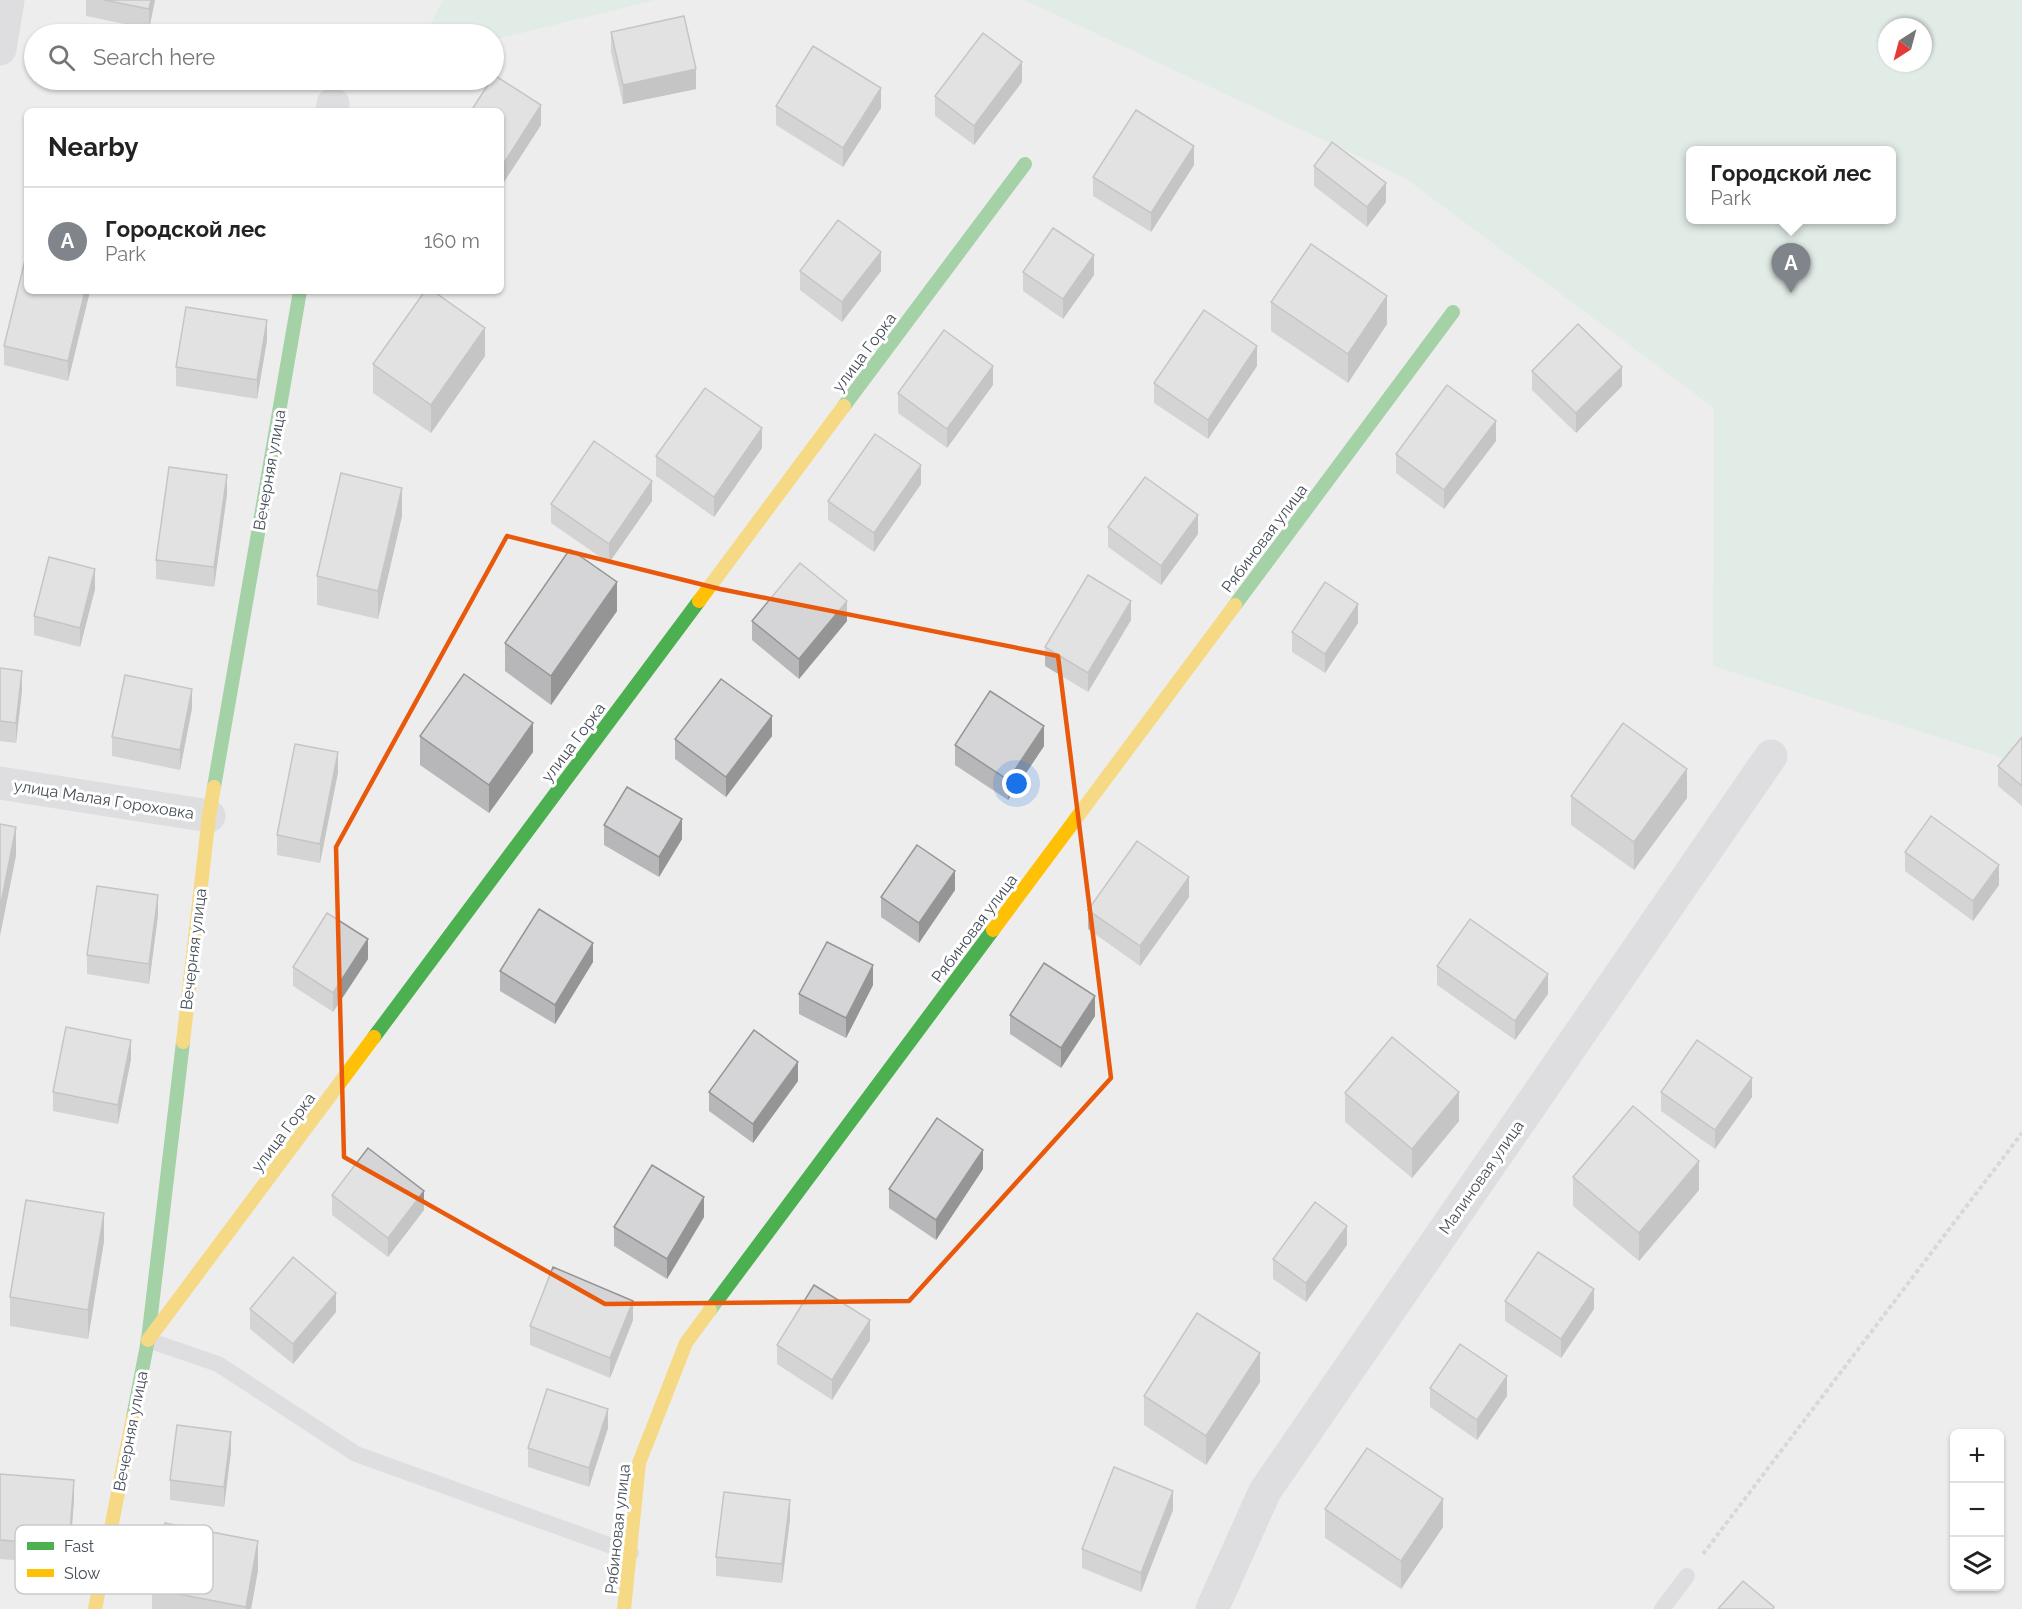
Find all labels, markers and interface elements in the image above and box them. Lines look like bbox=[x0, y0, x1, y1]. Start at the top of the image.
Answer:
north arrow bbox=[1878, 18, 1932, 72]
search box bbox=[24, 24, 504, 90]
icon: search bbox=[45, 41, 78, 74]
text: Search here bbox=[93, 44, 215, 70]
text: Nearby bbox=[48, 132, 138, 162]
popup bbox=[1686, 146, 1896, 224]
text: Городской лес bbox=[1710, 160, 1872, 186]
text: Park bbox=[1710, 186, 1751, 210]
text: Городской лес bbox=[105, 216, 266, 242]
text: A bbox=[61, 229, 74, 253]
text: 160 m bbox=[424, 229, 480, 253]
text: Park bbox=[105, 242, 146, 266]
pin: A bbox=[1772, 244, 1810, 293]
street label: улица Горка bbox=[829, 309, 900, 396]
street label: Вечерняя улица bbox=[250, 408, 289, 532]
street label: Рябиновая улица bbox=[1217, 480, 1311, 596]
street label: улица Горка bbox=[538, 699, 609, 786]
your location bbox=[1002, 769, 1031, 798]
street label: улица Малая Гороховка bbox=[12, 776, 196, 823]
street label: Рябиновая улица bbox=[927, 870, 1021, 986]
street label: Вечерняя улица bbox=[177, 887, 210, 1011]
street label: улица Горка bbox=[248, 1089, 319, 1176]
street label: Малиновая улица bbox=[1435, 1117, 1528, 1238]
street label: Вечерняя улица bbox=[109, 1369, 151, 1493]
map controls bbox=[1950, 1429, 2004, 1591]
button: + bbox=[1950, 1429, 2004, 1483]
street label: Рябиновая улица bbox=[601, 1463, 634, 1595]
button: − bbox=[1950, 1483, 2004, 1537]
legend bbox=[15, 1525, 213, 1594]
text: Fast bbox=[64, 1537, 95, 1556]
button: layers bbox=[1950, 1537, 2004, 1591]
text: Slow bbox=[64, 1564, 100, 1583]

